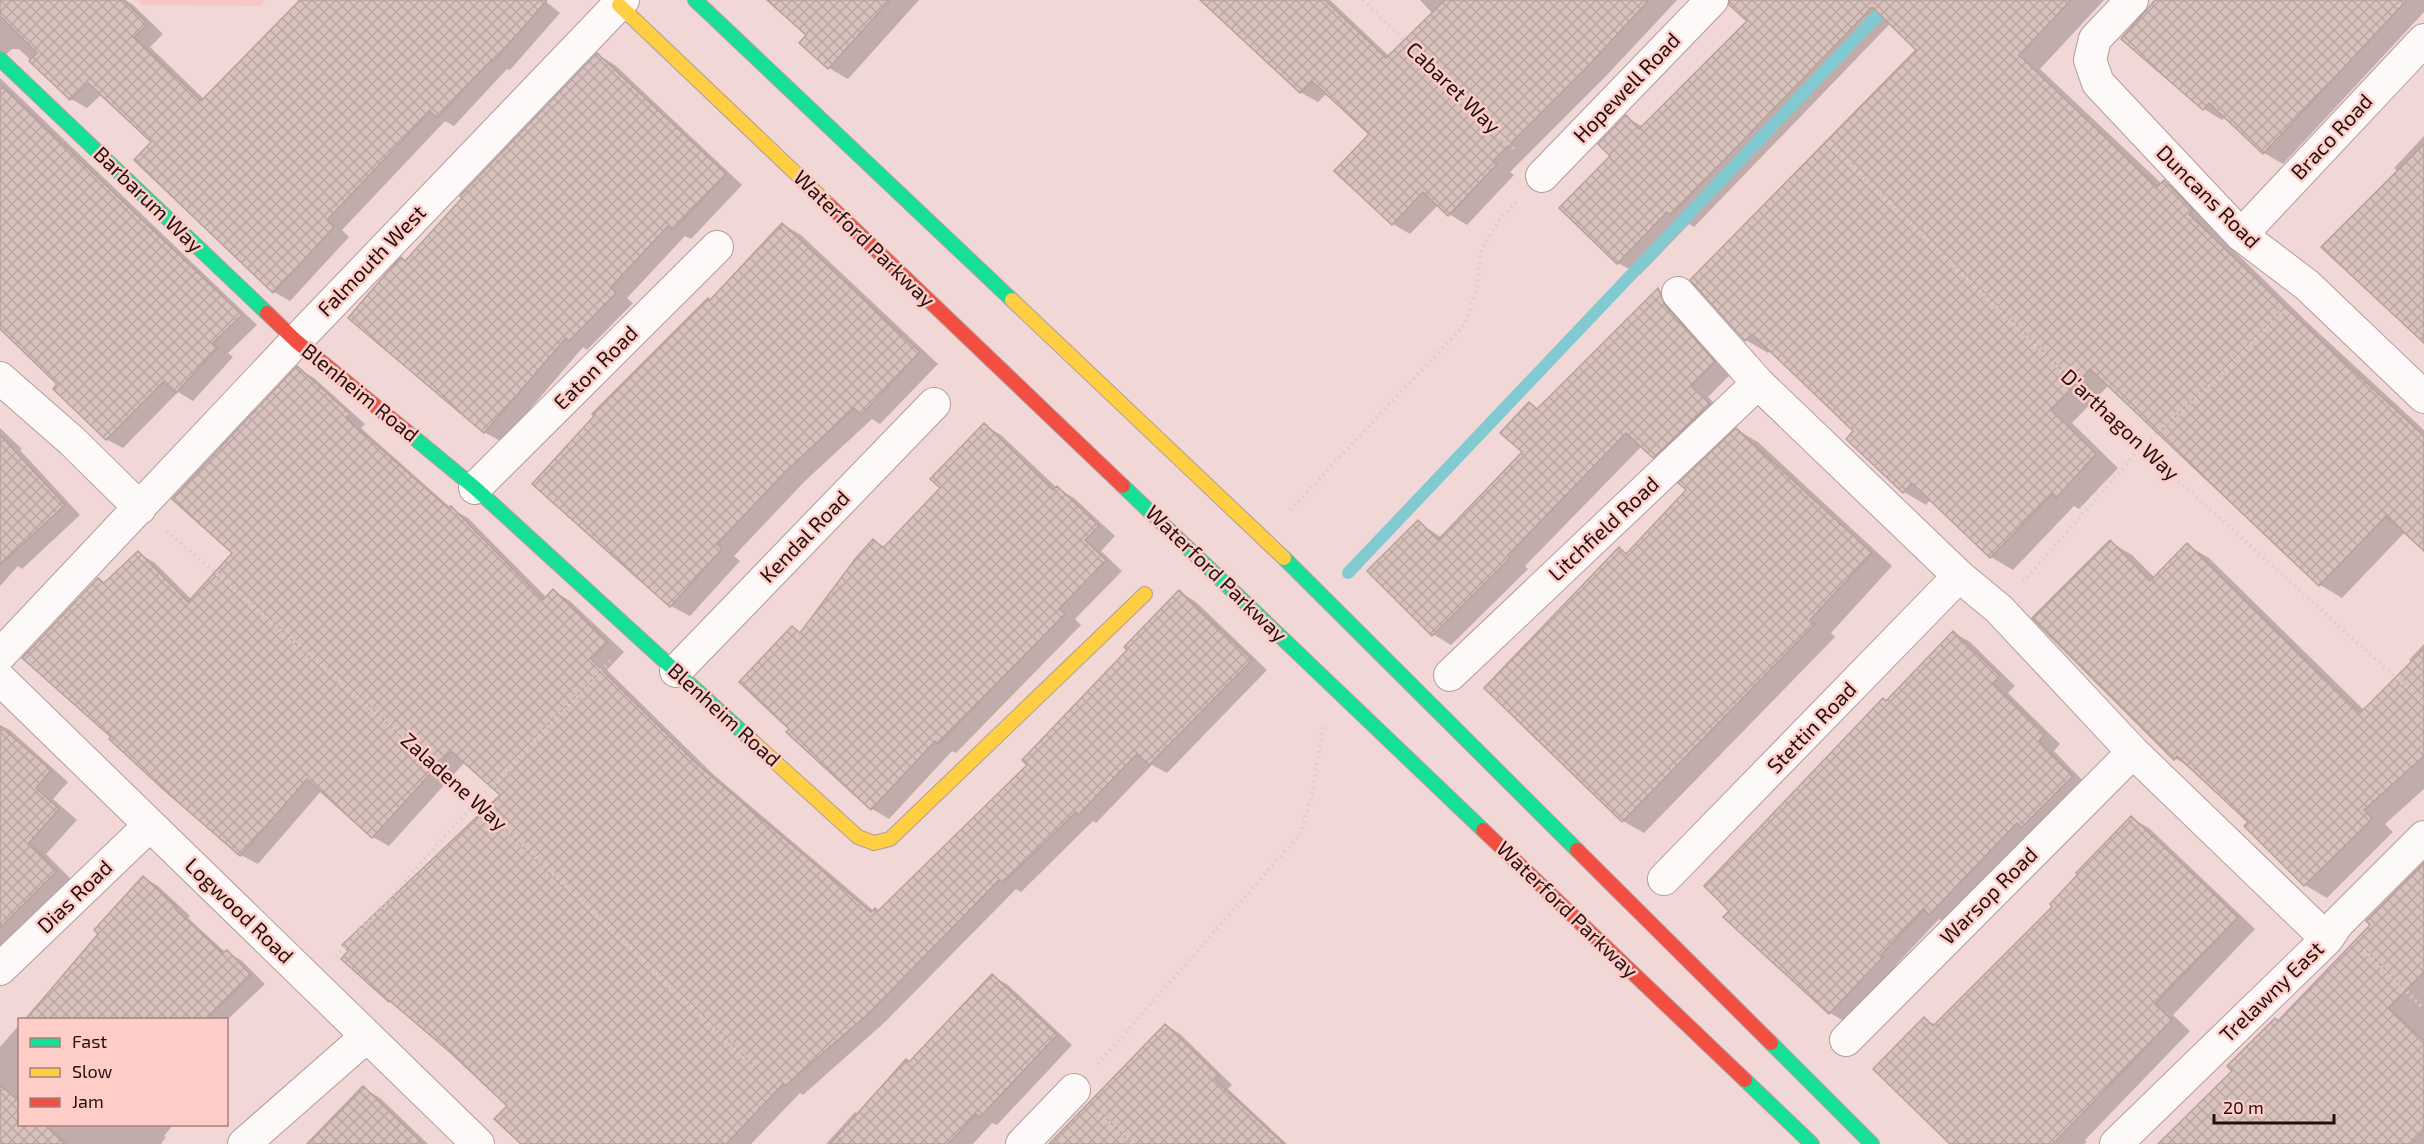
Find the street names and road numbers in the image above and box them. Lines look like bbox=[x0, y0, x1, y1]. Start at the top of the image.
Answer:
street label: Hopewell Road bbox=[1567, 27, 1685, 147]
street label: Cabaret Way bbox=[1402, 36, 1506, 138]
street label: Braco Road bbox=[2285, 88, 2377, 184]
street label: Duncans Road bbox=[2152, 139, 2266, 253]
street label: Barbarum Way bbox=[89, 141, 209, 257]
street label: Waterford Parkway bbox=[789, 164, 941, 312]
street label: Falmouth West bbox=[312, 199, 430, 321]
street label: Eaton Road bbox=[548, 320, 642, 414]
street label: Blenheim Road bbox=[298, 337, 424, 447]
street label: D'arthagon Way bbox=[2057, 363, 2185, 485]
street label: Litchfield Road bbox=[1543, 470, 1663, 585]
street label: Kendal Road bbox=[754, 485, 854, 587]
street label: Waterford Parkway bbox=[1141, 499, 1293, 647]
street label: Blenheim Road bbox=[664, 657, 786, 771]
street label: Stettin Road bbox=[1761, 676, 1861, 778]
street label: Zaladene Way bbox=[397, 727, 513, 835]
street label: Waterford Parkway bbox=[1492, 835, 1644, 983]
street label: Warsop Road bbox=[1934, 841, 2042, 949]
street label: Logwood Road bbox=[181, 852, 299, 968]
street label: Dias Road bbox=[31, 854, 117, 938]
street label: Trelawny East bbox=[2214, 935, 2328, 1047]

